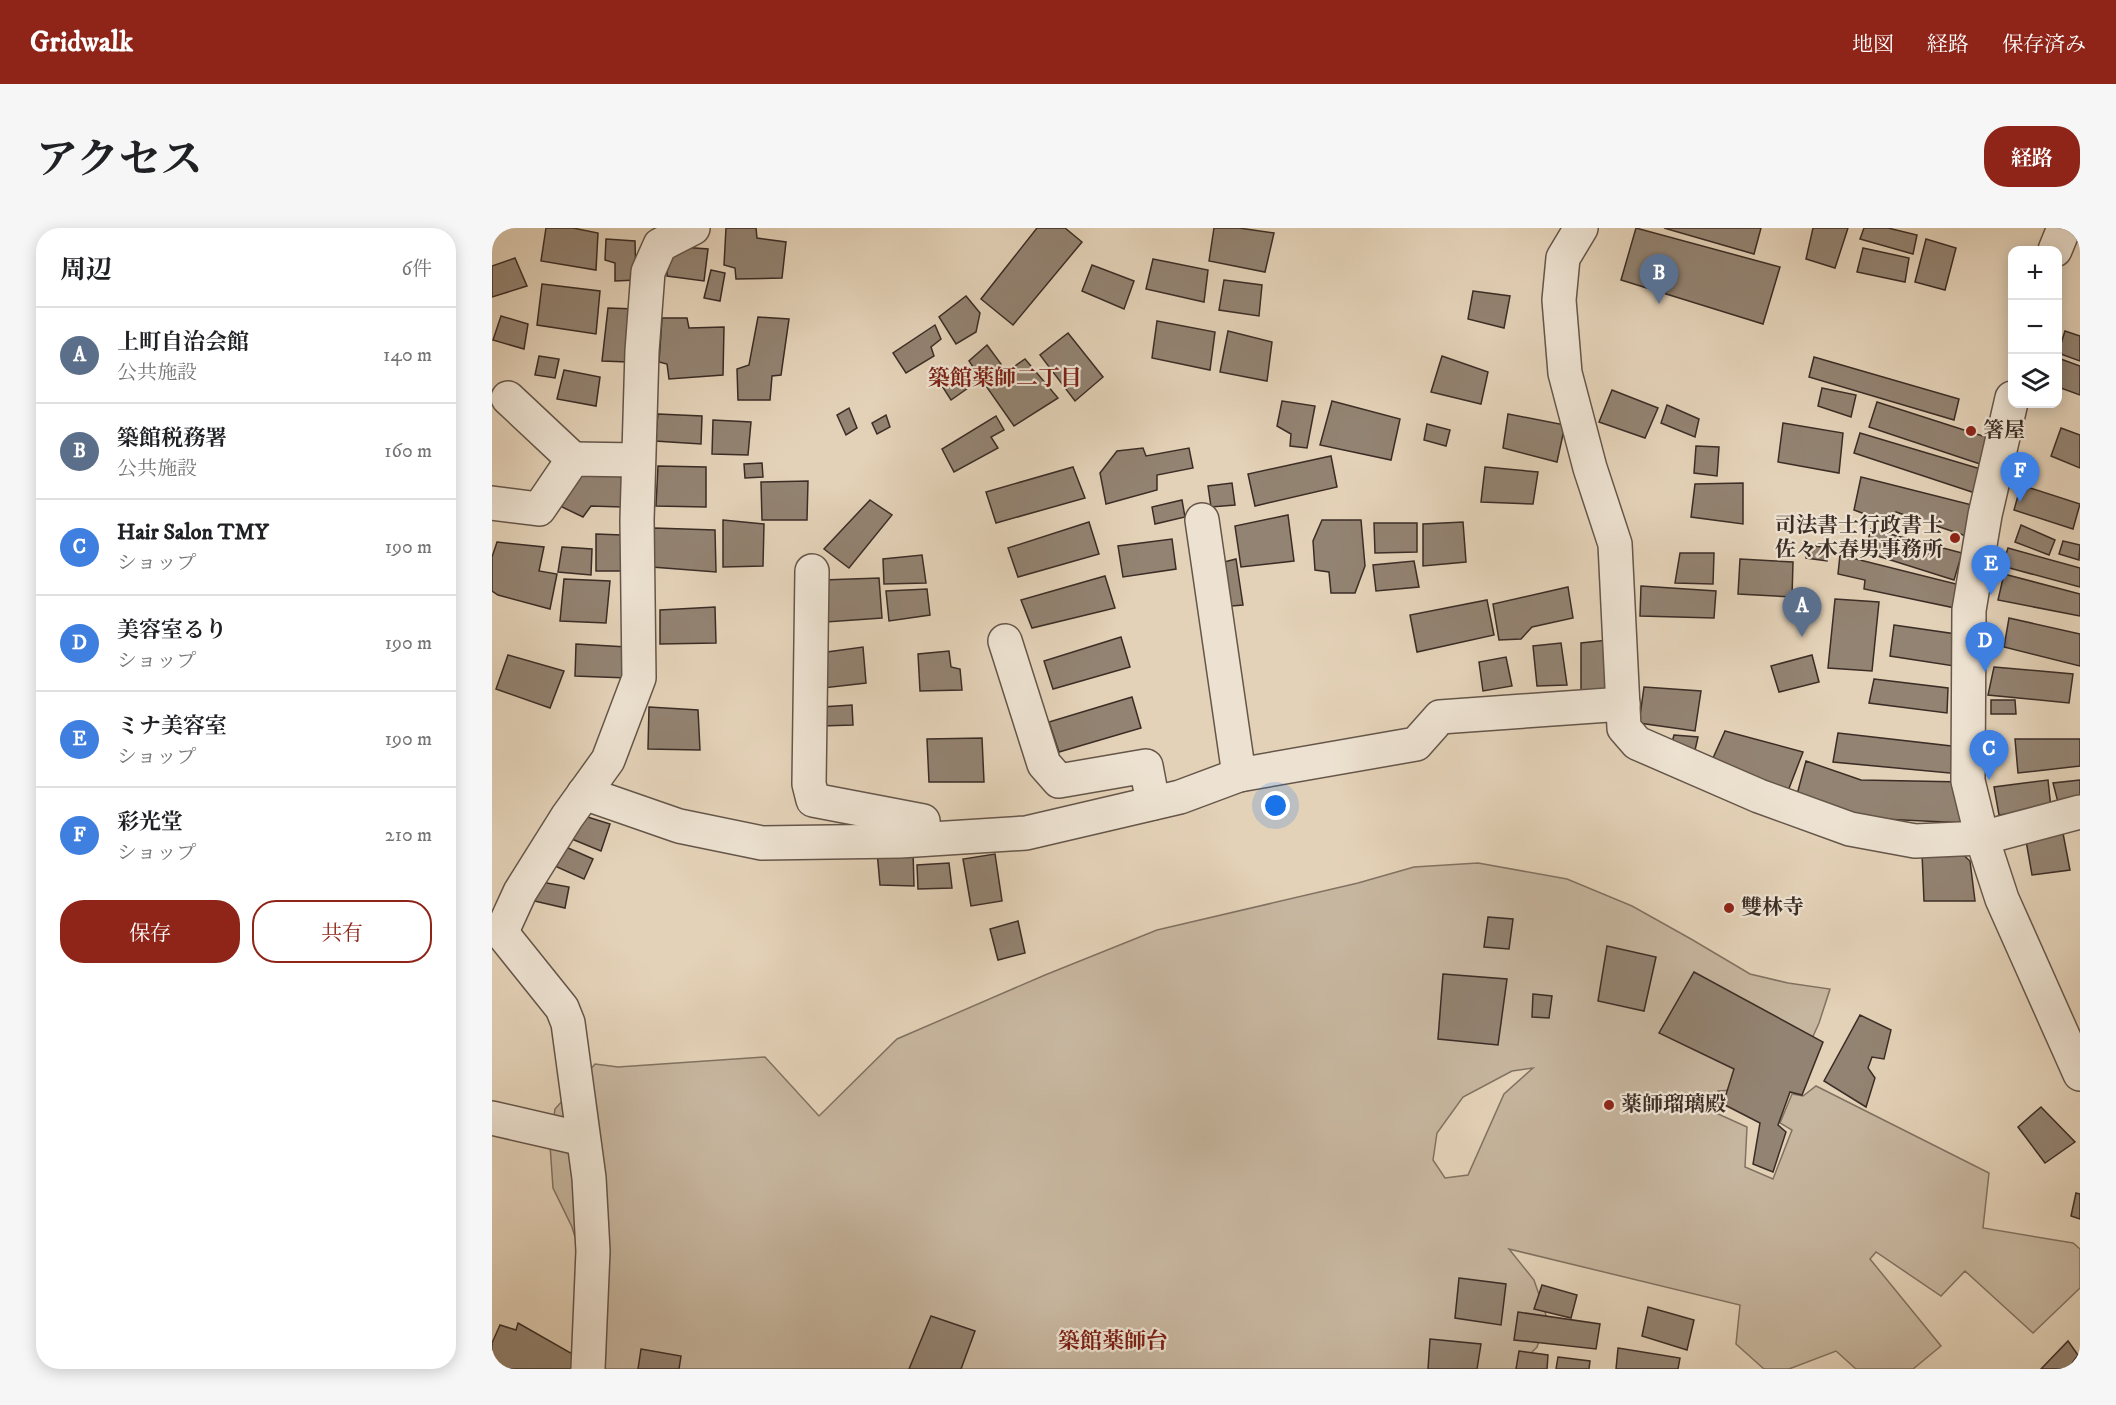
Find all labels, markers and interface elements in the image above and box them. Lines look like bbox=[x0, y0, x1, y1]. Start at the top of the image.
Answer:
text: Gridwalk bbox=[30, 25, 133, 60]
text: 地図 bbox=[1852, 32, 1894, 58]
text: 経路 bbox=[1927, 32, 1969, 58]
text: 保存済み bbox=[2002, 32, 2086, 58]
button: 経路 bbox=[1984, 126, 2080, 187]
text: アクセス bbox=[36, 135, 203, 187]
map controls bbox=[2008, 246, 2062, 408]
button: + bbox=[2008, 246, 2062, 300]
text: 周辺 bbox=[60, 254, 112, 287]
pin: B bbox=[1640, 254, 1678, 304]
text: 6件 bbox=[402, 257, 432, 282]
button: − bbox=[2008, 300, 2062, 354]
text: 上町自治会館 bbox=[117, 329, 249, 356]
text: A bbox=[73, 343, 86, 368]
text: 140 m bbox=[383, 343, 432, 368]
button: layers bbox=[2008, 354, 2062, 408]
text: 公共施設 bbox=[117, 361, 197, 386]
district label: 築館薬師二丁目 bbox=[928, 365, 1082, 392]
place label: 箸屋 bbox=[1983, 418, 2025, 444]
marker: 箸屋 bbox=[1964, 424, 1978, 438]
text: 築館税務署 bbox=[117, 425, 227, 452]
text: B bbox=[73, 439, 86, 464]
text: 160 m bbox=[384, 439, 432, 464]
pin: F bbox=[2000, 452, 2039, 502]
text: 公共施設 bbox=[117, 457, 197, 482]
place label: 司法書士行政書士 佐々木春男事務所 bbox=[1775, 513, 1943, 563]
text: Hair Salon TMY bbox=[117, 519, 269, 546]
marker: 司法書士行政書士 佐々木春男事務所 bbox=[1948, 531, 1962, 545]
text: C bbox=[73, 535, 86, 560]
text: 190 m bbox=[385, 535, 432, 560]
pin: E bbox=[1972, 546, 2010, 595]
text: ショップ bbox=[117, 551, 197, 576]
pin: A bbox=[1782, 588, 1822, 637]
text: 美容室るり bbox=[117, 617, 227, 644]
pin: D bbox=[1966, 622, 2004, 672]
text: D bbox=[72, 631, 87, 656]
text: 190 m bbox=[385, 631, 432, 656]
text: ショップ bbox=[117, 649, 197, 674]
text: ミナ美容室 bbox=[117, 713, 227, 740]
text: E bbox=[72, 727, 87, 752]
text: 190 m bbox=[385, 727, 432, 752]
pin: C bbox=[1970, 730, 2008, 780]
text: ショップ bbox=[117, 745, 197, 770]
your location bbox=[1261, 791, 1290, 820]
text: 彩光堂 bbox=[117, 809, 183, 836]
text: F bbox=[73, 823, 86, 848]
text: 210 m bbox=[385, 823, 432, 848]
text: ショップ bbox=[117, 841, 197, 866]
place label: 雙林寺 bbox=[1741, 895, 1804, 921]
button: 保存 bbox=[60, 900, 240, 963]
button: 共有 bbox=[252, 900, 432, 963]
marker: 雙林寺 bbox=[1722, 901, 1736, 915]
place label: 薬師瑠璃殿 bbox=[1621, 1092, 1726, 1118]
marker: 薬師瑠璃殿 bbox=[1602, 1098, 1616, 1112]
district label: 築館薬師台 bbox=[1058, 1328, 1168, 1355]

